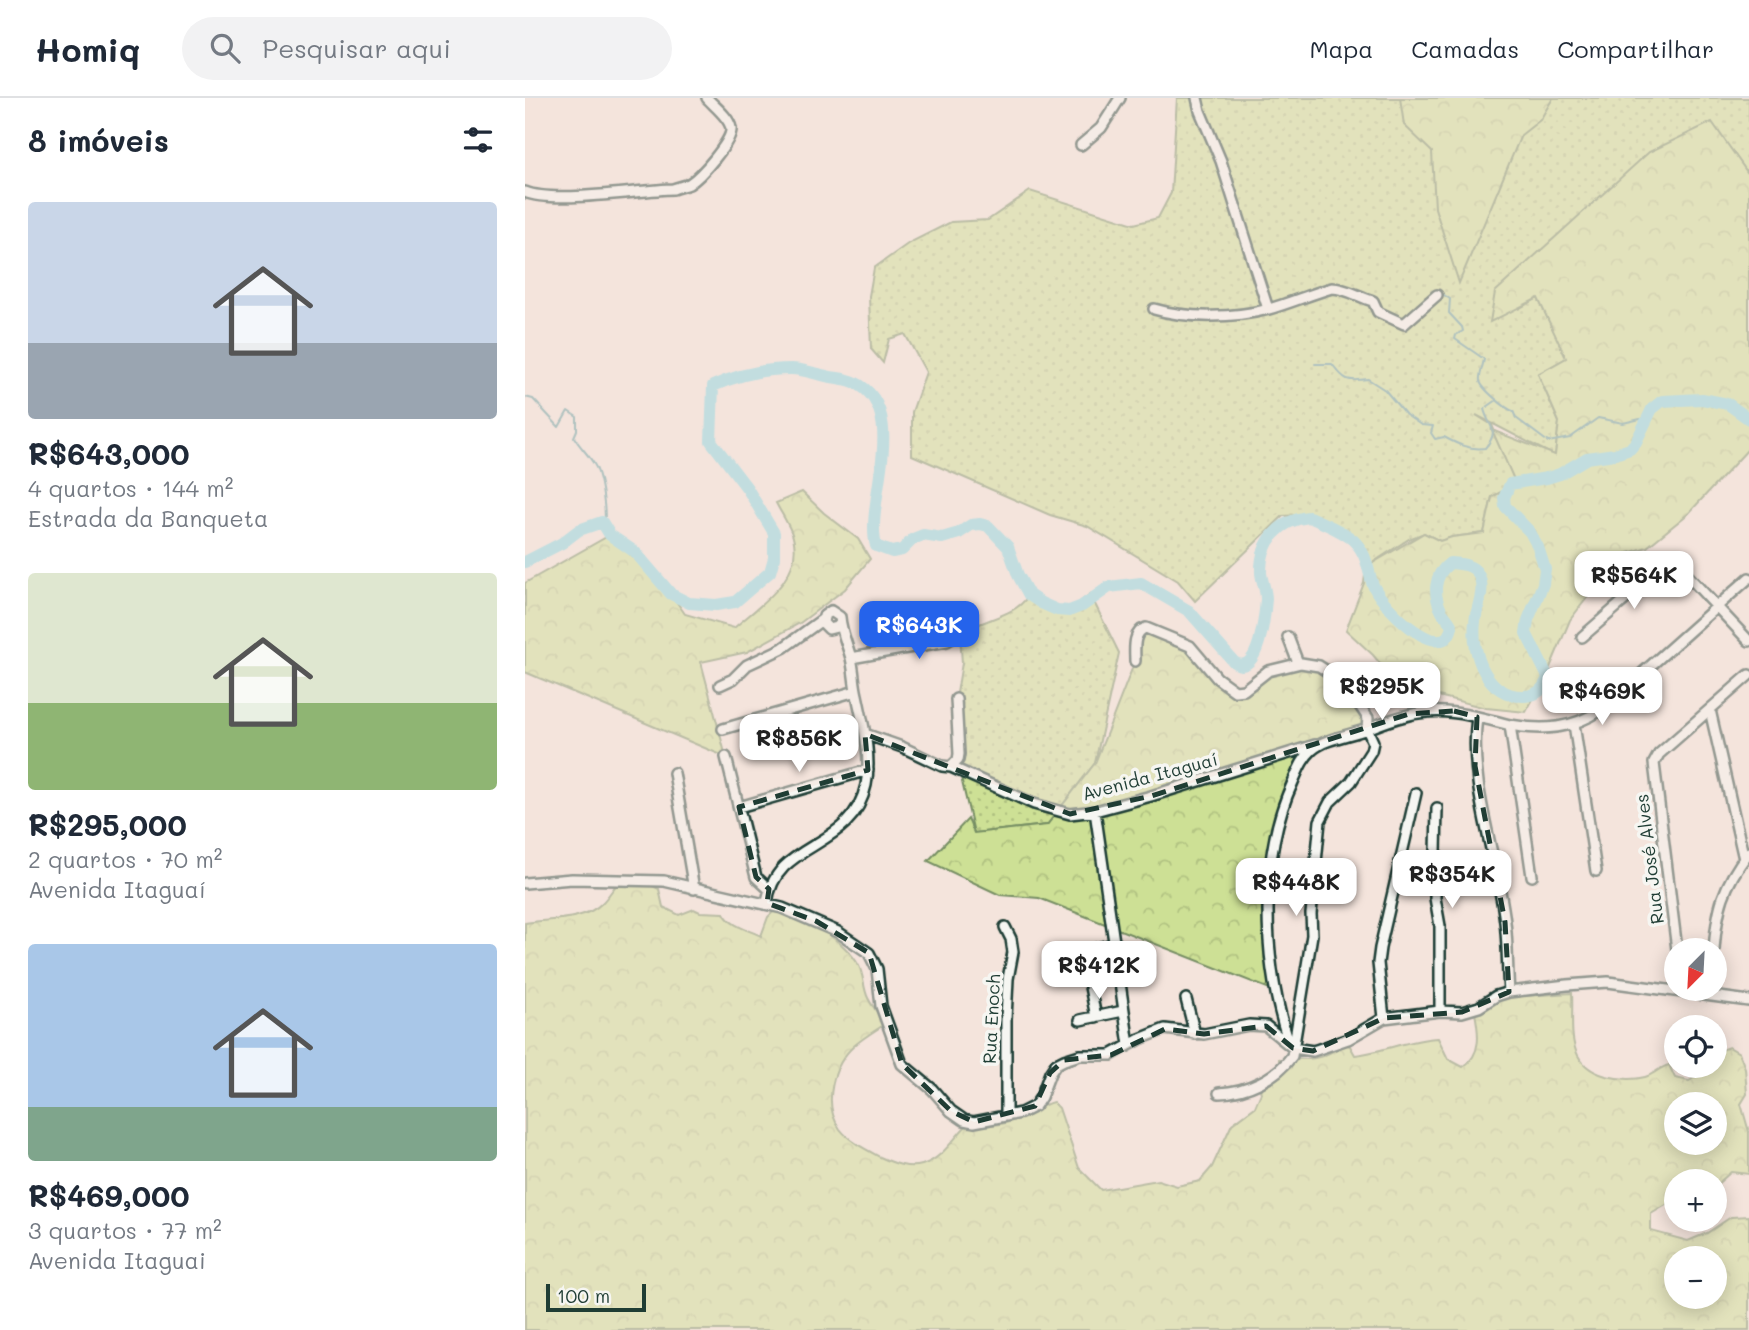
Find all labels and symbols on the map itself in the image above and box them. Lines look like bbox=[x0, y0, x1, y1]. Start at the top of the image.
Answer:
pin: R$564K bbox=[1577, 552, 1691, 611]
pin: R$643K bbox=[862, 602, 976, 661]
pin: R$295K bbox=[1325, 662, 1439, 722]
pin: R$469K bbox=[1545, 668, 1659, 727]
pin: R$856K bbox=[742, 714, 856, 774]
street label: Avenida Itaguaí bbox=[1079, 746, 1220, 806]
street label: Rua José Alves bbox=[1629, 793, 1669, 926]
pin: R$354K bbox=[1395, 850, 1509, 910]
pin: R$448K bbox=[1239, 858, 1353, 918]
north arrow bbox=[1664, 938, 1727, 1001]
pin: R$412K bbox=[1042, 942, 1156, 1001]
street label: Rua Enoch bbox=[977, 973, 1005, 1065]
scale bar bbox=[546, 1281, 646, 1313]

